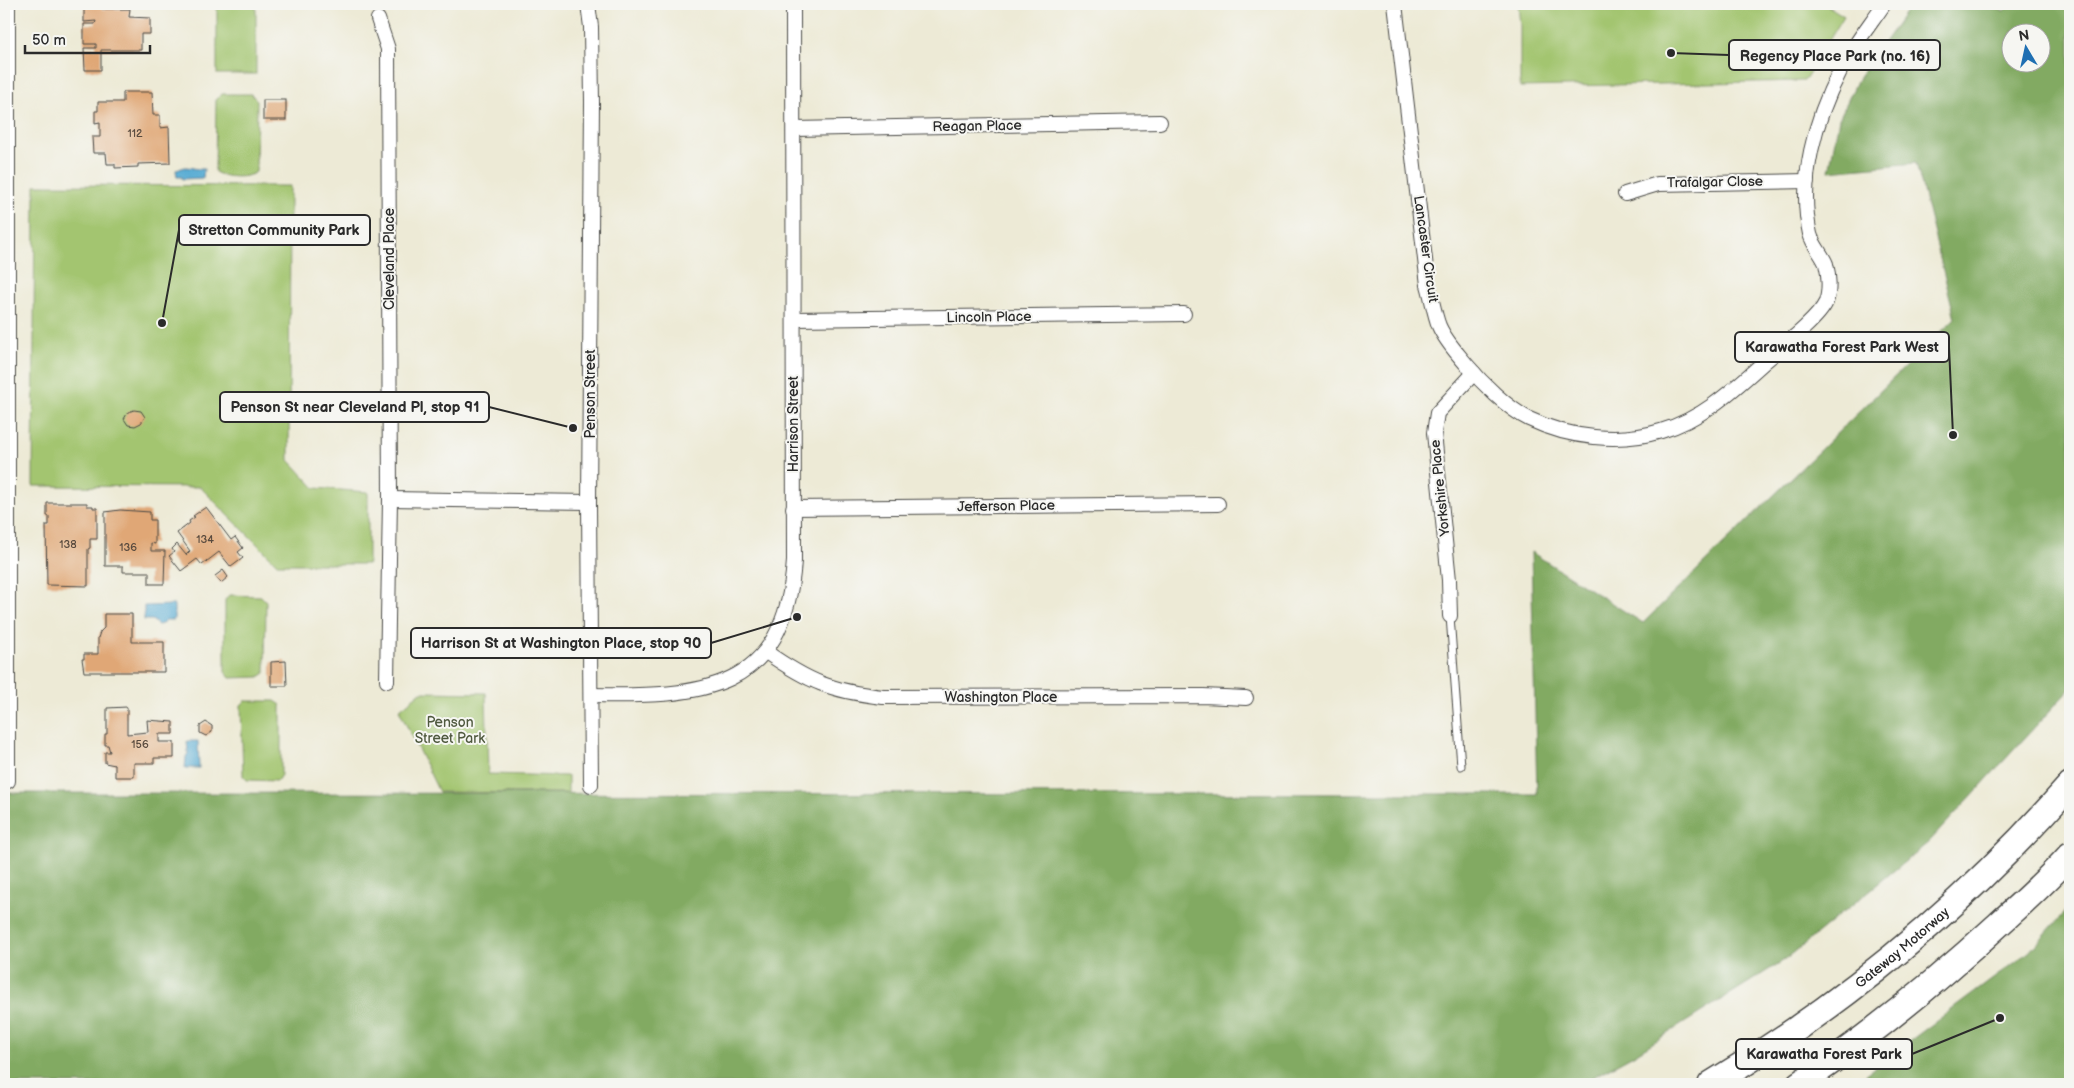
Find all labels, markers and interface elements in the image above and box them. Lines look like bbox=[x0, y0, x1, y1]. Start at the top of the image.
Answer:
scale bar bbox=[25, 22, 150, 54]
north arrow bbox=[2002, 22, 2052, 72]
text: N bbox=[2018, 26, 2031, 45]
text: 50 m bbox=[32, 31, 66, 50]
callout: Regency Place Park (no. 16) bbox=[1729, 40, 1940, 70]
text: Regency Place Park (no. 16) bbox=[1740, 47, 1930, 66]
street label: Reagan Place bbox=[932, 117, 1022, 135]
house number: 112 bbox=[127, 127, 143, 140]
street label: Trafalgar Close bbox=[1667, 173, 1763, 191]
street label: Lancaster Circuit bbox=[1410, 195, 1442, 304]
street label: Cleveland Place bbox=[381, 208, 398, 310]
callout: Stretton Community Park bbox=[179, 215, 370, 245]
text: Stretton Community Park bbox=[189, 221, 360, 240]
street label: Lincoln Place bbox=[946, 308, 1032, 326]
callout: Karawatha Forest Park West bbox=[1735, 332, 1949, 362]
text: Karawatha Forest Park West bbox=[1745, 338, 1939, 357]
street label: Penson Street bbox=[582, 349, 599, 439]
street label: Harrison Street bbox=[785, 375, 802, 472]
callout: Penson St near Cleveland Pl, stop 91 bbox=[220, 392, 489, 422]
text: Penson St near Cleveland Pl, stop 91 bbox=[231, 398, 479, 417]
street label: Yorkshire Place bbox=[1426, 439, 1454, 538]
street label: Jefferson Place bbox=[957, 497, 1055, 515]
house number: 134 bbox=[196, 533, 214, 546]
house number: 138 bbox=[59, 538, 77, 551]
house number: 136 bbox=[119, 541, 137, 554]
callout: Harrison St at Washington Place, stop 90 bbox=[411, 628, 711, 658]
text: Harrison St at Washington Place, stop 90 bbox=[421, 634, 701, 653]
street label: Washington Place bbox=[945, 689, 1057, 706]
park label: Penson Street Park bbox=[415, 714, 485, 747]
house number: 156 bbox=[131, 738, 149, 751]
street label: Gateway Motorway bbox=[1851, 903, 1953, 992]
callout: Karawatha Forest Park bbox=[1736, 1039, 1912, 1069]
text: Karawatha Forest Park bbox=[1746, 1045, 1902, 1064]

